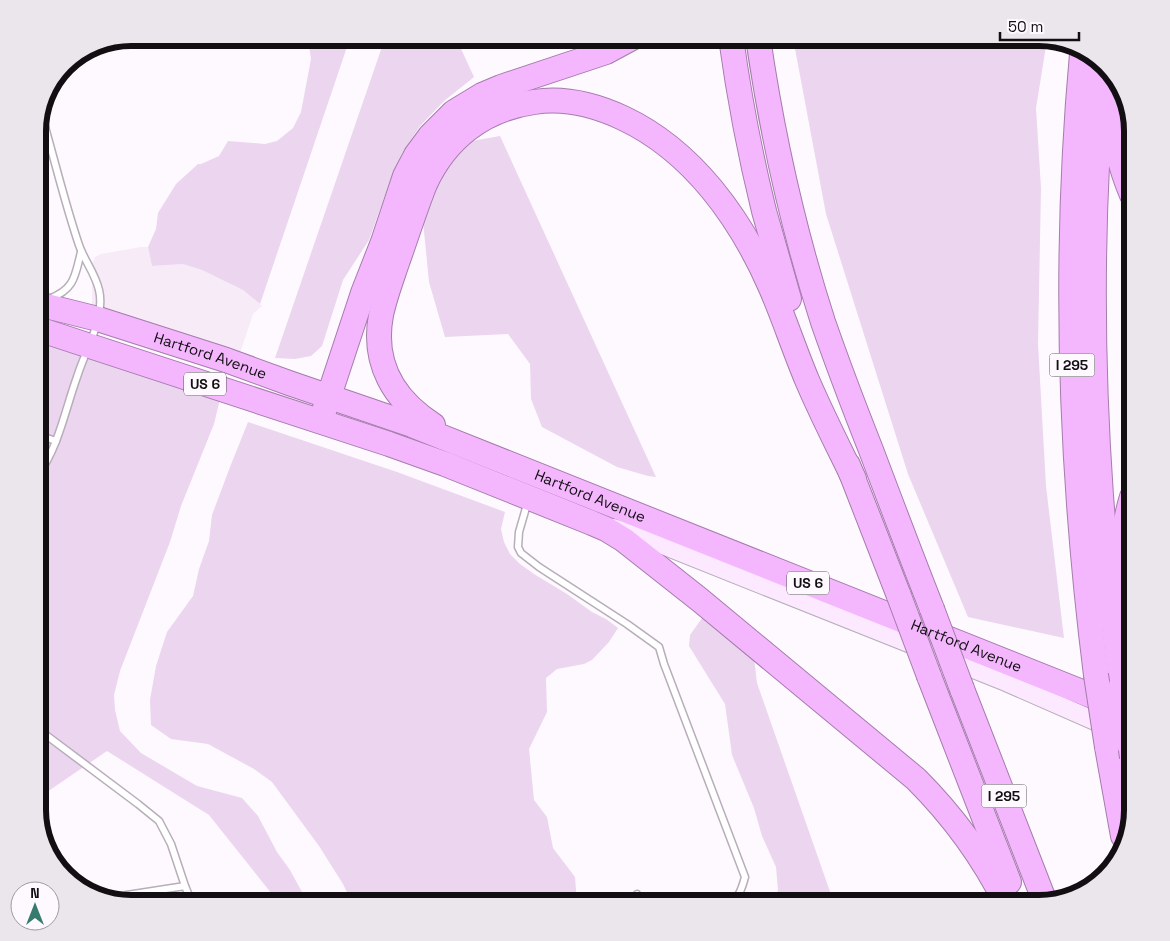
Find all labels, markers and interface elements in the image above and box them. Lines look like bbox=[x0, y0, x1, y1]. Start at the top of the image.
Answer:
scale bar bbox=[1000, 10, 1079, 42]
text: 50 m bbox=[1008, 17, 1043, 36]
street label: Hartford Avenue bbox=[152, 328, 270, 383]
road number: I 295 bbox=[1050, 354, 1094, 376]
road number: US 6 bbox=[184, 372, 226, 396]
street label: Hartford Avenue bbox=[532, 465, 649, 526]
road number: US 6 bbox=[787, 572, 829, 594]
street label: Hartford Avenue bbox=[908, 615, 1025, 676]
road number: I 295 bbox=[982, 784, 1026, 808]
north arrow bbox=[10, 881, 60, 931]
text: N bbox=[30, 884, 40, 902]

